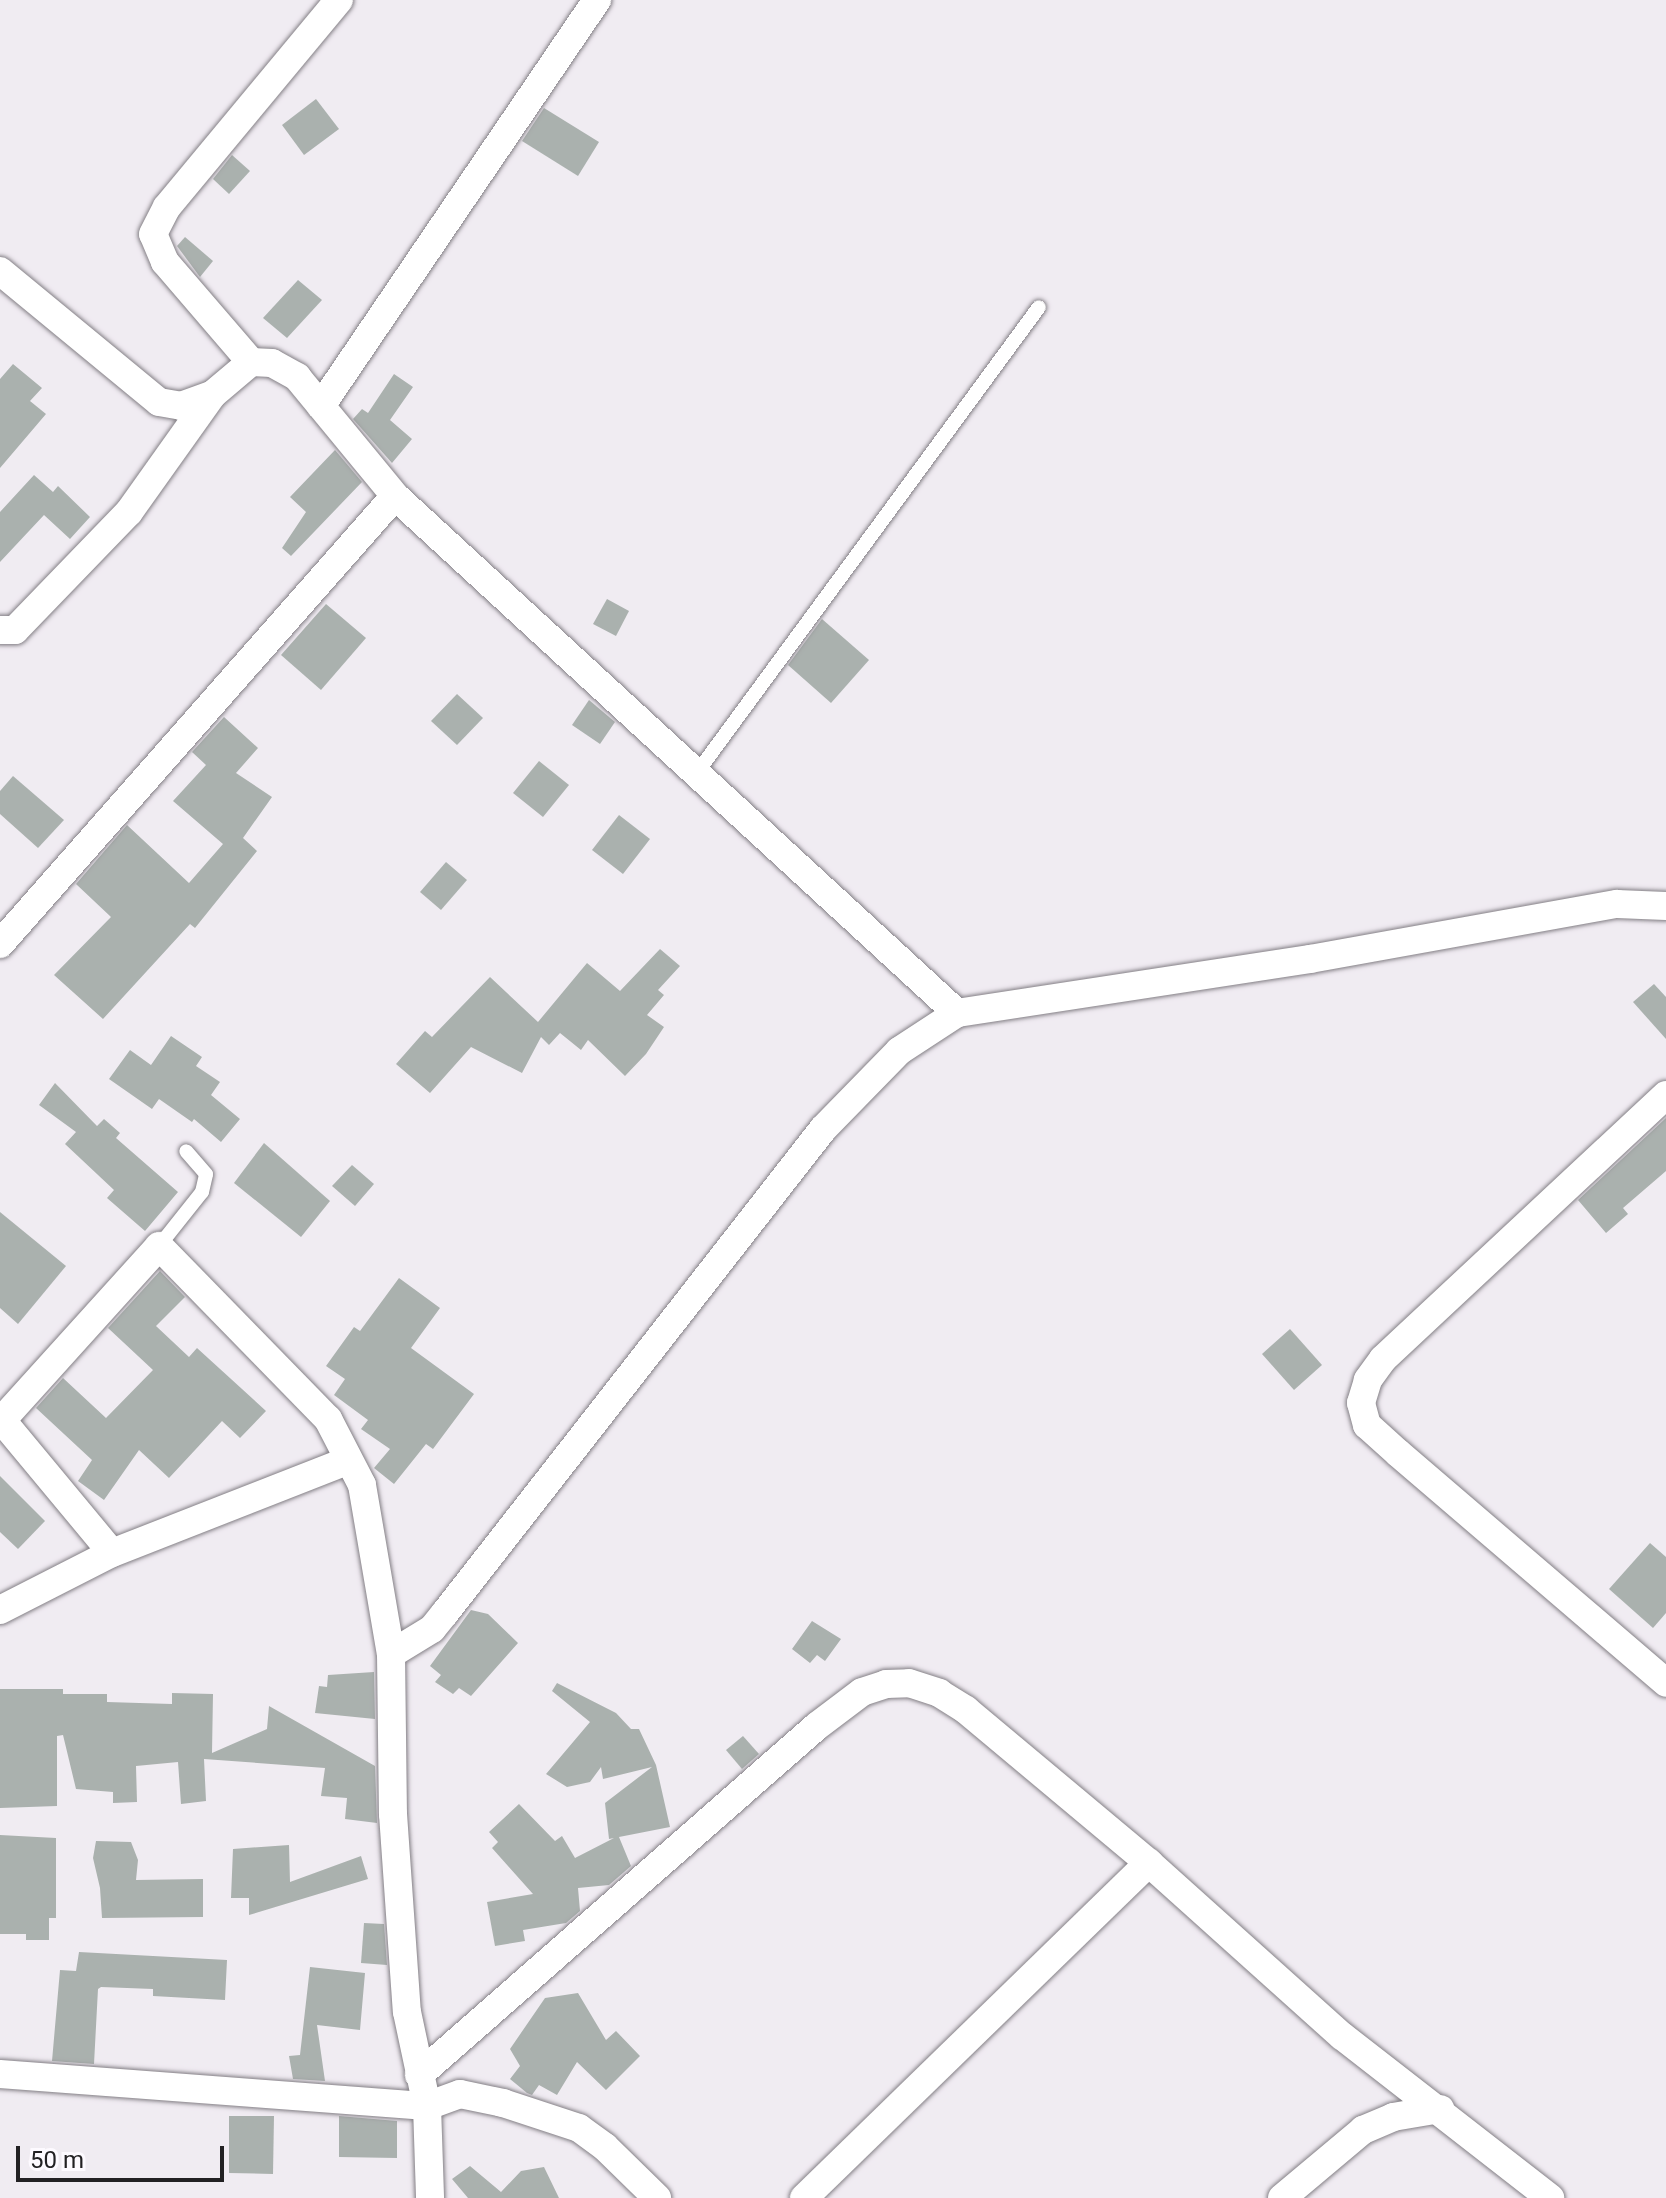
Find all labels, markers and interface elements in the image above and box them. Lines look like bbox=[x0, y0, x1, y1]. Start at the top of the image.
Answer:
scale bar bbox=[20, 2130, 228, 2180]
text: 50 m bbox=[30, 2146, 84, 2174]

